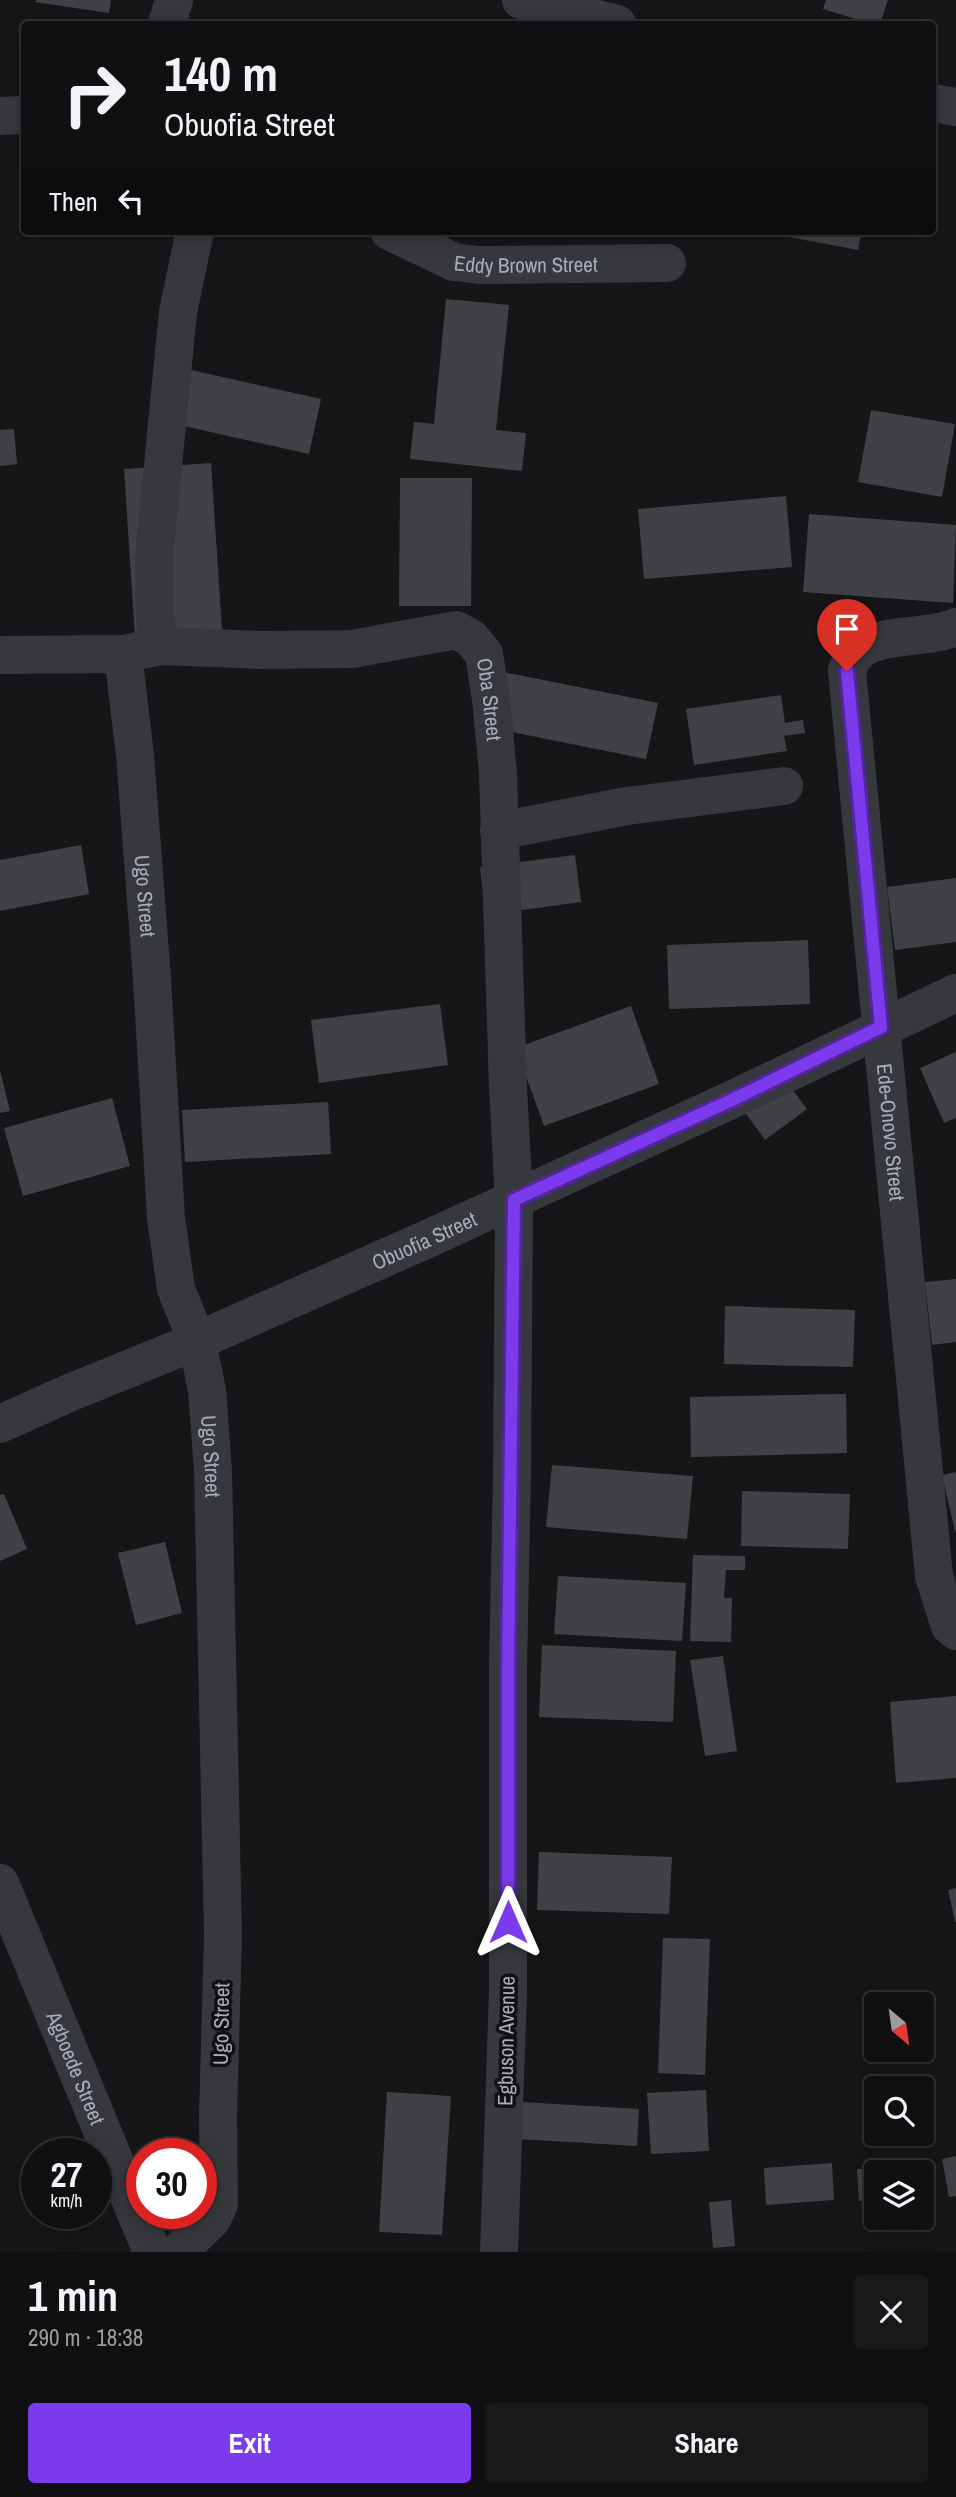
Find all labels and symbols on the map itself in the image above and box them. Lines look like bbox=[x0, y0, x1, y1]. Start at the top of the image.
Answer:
street label: Eddy Brown Street bbox=[452, 248, 598, 280]
pin bbox=[817, 599, 877, 671]
street label: Oba Street bbox=[470, 656, 509, 742]
street label: Ugo Street bbox=[128, 854, 163, 938]
street label: Ede-Onovo Street bbox=[870, 1062, 912, 1202]
street label: Obuofia Street bbox=[367, 1204, 481, 1277]
street label: Ugo Street bbox=[194, 1414, 228, 1498]
position arrow bbox=[471, 1885, 545, 1959]
street label: Egbuson Avenue bbox=[490, 1976, 522, 2106]
street label: Ugo Street bbox=[206, 1982, 236, 2065]
north arrow bbox=[864, 1992, 934, 2062]
street label: Agboede Street bbox=[40, 2006, 112, 2129]
speed limit sign: 30 bbox=[126, 2138, 217, 2229]

